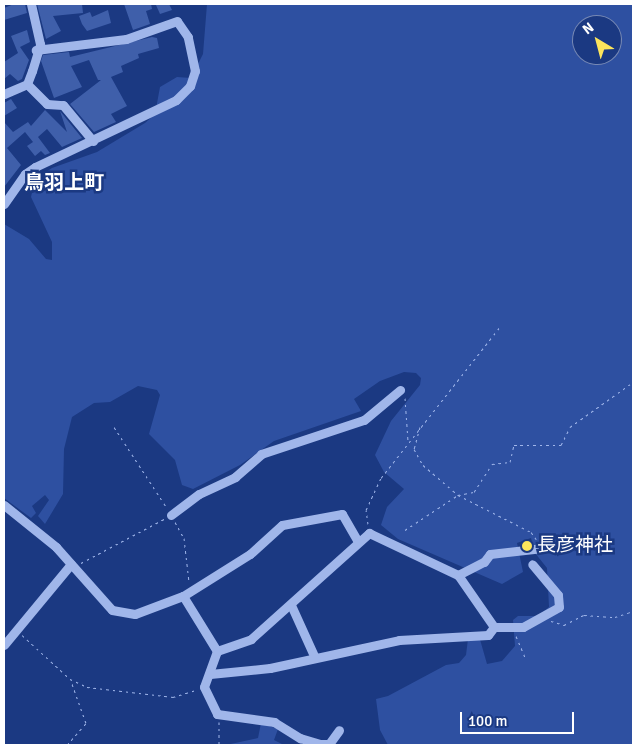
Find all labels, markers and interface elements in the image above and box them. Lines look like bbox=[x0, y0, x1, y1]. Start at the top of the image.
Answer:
north arrow bbox=[572, 15, 622, 65]
text: N bbox=[579, 19, 597, 38]
district label: 鳥羽上町 bbox=[24, 170, 104, 194]
place label: 長彦神社 bbox=[537, 535, 613, 557]
marker: 長彦神社 bbox=[521, 540, 533, 552]
scale bar bbox=[462, 702, 576, 734]
text: 100 m bbox=[468, 712, 508, 730]

